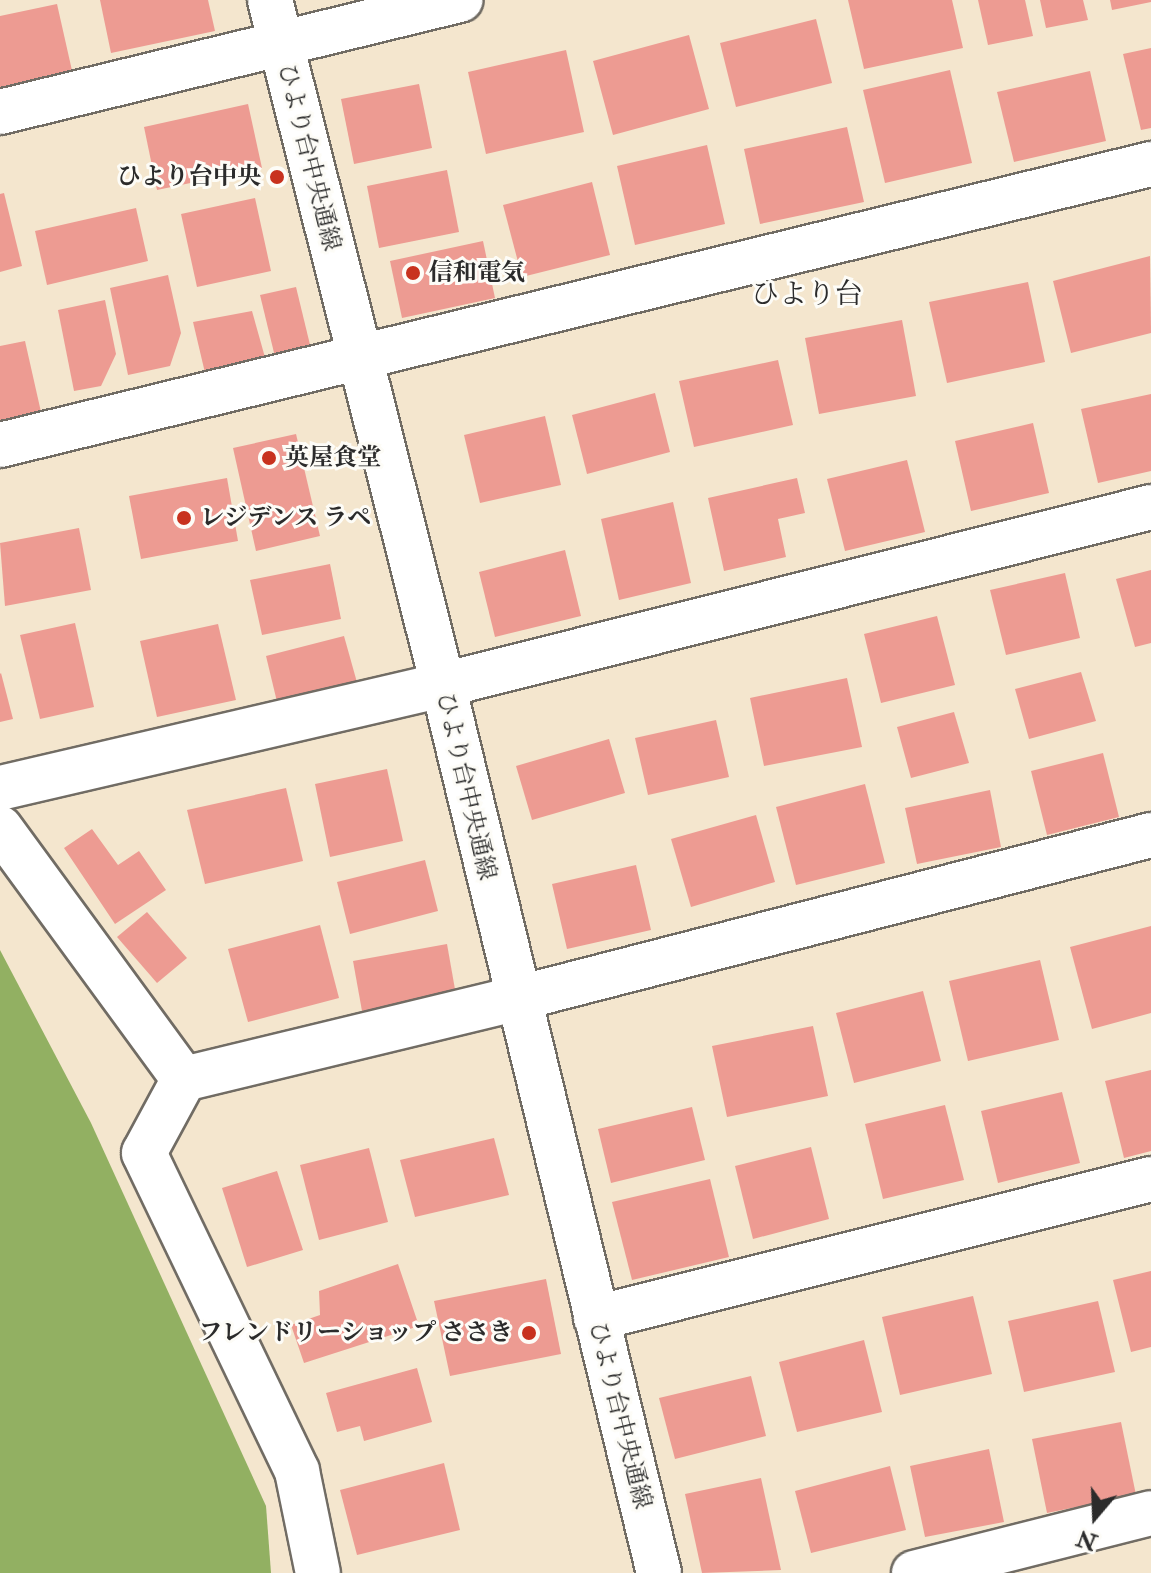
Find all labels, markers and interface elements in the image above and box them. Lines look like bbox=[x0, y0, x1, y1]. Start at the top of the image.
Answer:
street label: ひより台中央通線 bbox=[272, 60, 346, 254]
place label: ひより台中央 bbox=[117, 163, 261, 191]
marker: ひより台中央 bbox=[268, 168, 286, 186]
place label: 信和電気 bbox=[429, 259, 525, 287]
marker: 信和電気 bbox=[404, 264, 422, 282]
district label: ひより台 bbox=[751, 278, 863, 312]
place label: 英屋食堂 bbox=[285, 444, 381, 472]
marker: 英屋食堂 bbox=[260, 449, 278, 467]
place label: レジデンス ラペ bbox=[200, 504, 373, 532]
marker: レジデンス ラペ bbox=[175, 509, 193, 527]
street label: ひより台中央通線 bbox=[430, 689, 502, 883]
street label: ひより台中央通線 bbox=[583, 1318, 657, 1512]
place label: フレンドリーショップ ささき bbox=[196, 1319, 513, 1347]
marker: フレンドリーショップ ささき bbox=[520, 1324, 538, 1342]
north arrow bbox=[1055, 1477, 1135, 1557]
text: N bbox=[1073, 1523, 1101, 1556]

